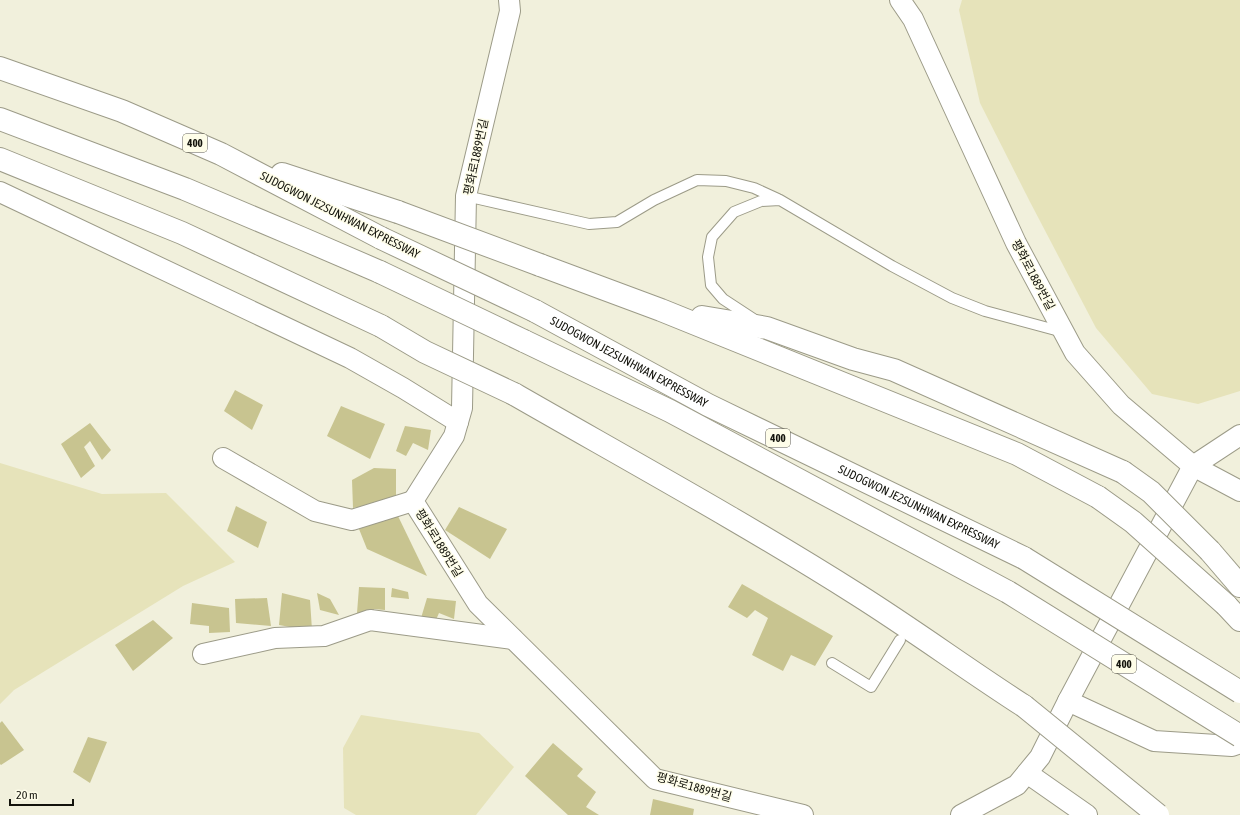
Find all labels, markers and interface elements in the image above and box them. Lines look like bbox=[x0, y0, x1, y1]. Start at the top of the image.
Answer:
street label: 평화로1889번길 bbox=[461, 118, 491, 196]
road number: 400 bbox=[183, 134, 207, 152]
street label: SUDOGWON JE2SUNHWAN EXPRESSWAY bbox=[258, 169, 423, 262]
street label: 평화로1889번길 bbox=[1009, 237, 1057, 313]
street label: SUDOGWON JE2SUNHWAN EXPRESSWAY bbox=[548, 314, 711, 411]
road number: 400 bbox=[766, 429, 790, 447]
street label: SUDOGWON JE2SUNHWAN EXPRESSWAY bbox=[836, 462, 1002, 552]
street label: 평화로1889번길 bbox=[412, 506, 466, 580]
road number: 400 bbox=[1112, 655, 1136, 673]
street label: 평화로1889번길 bbox=[655, 770, 733, 804]
scale bar bbox=[10, 781, 73, 807]
text: 20 m bbox=[16, 788, 38, 802]

